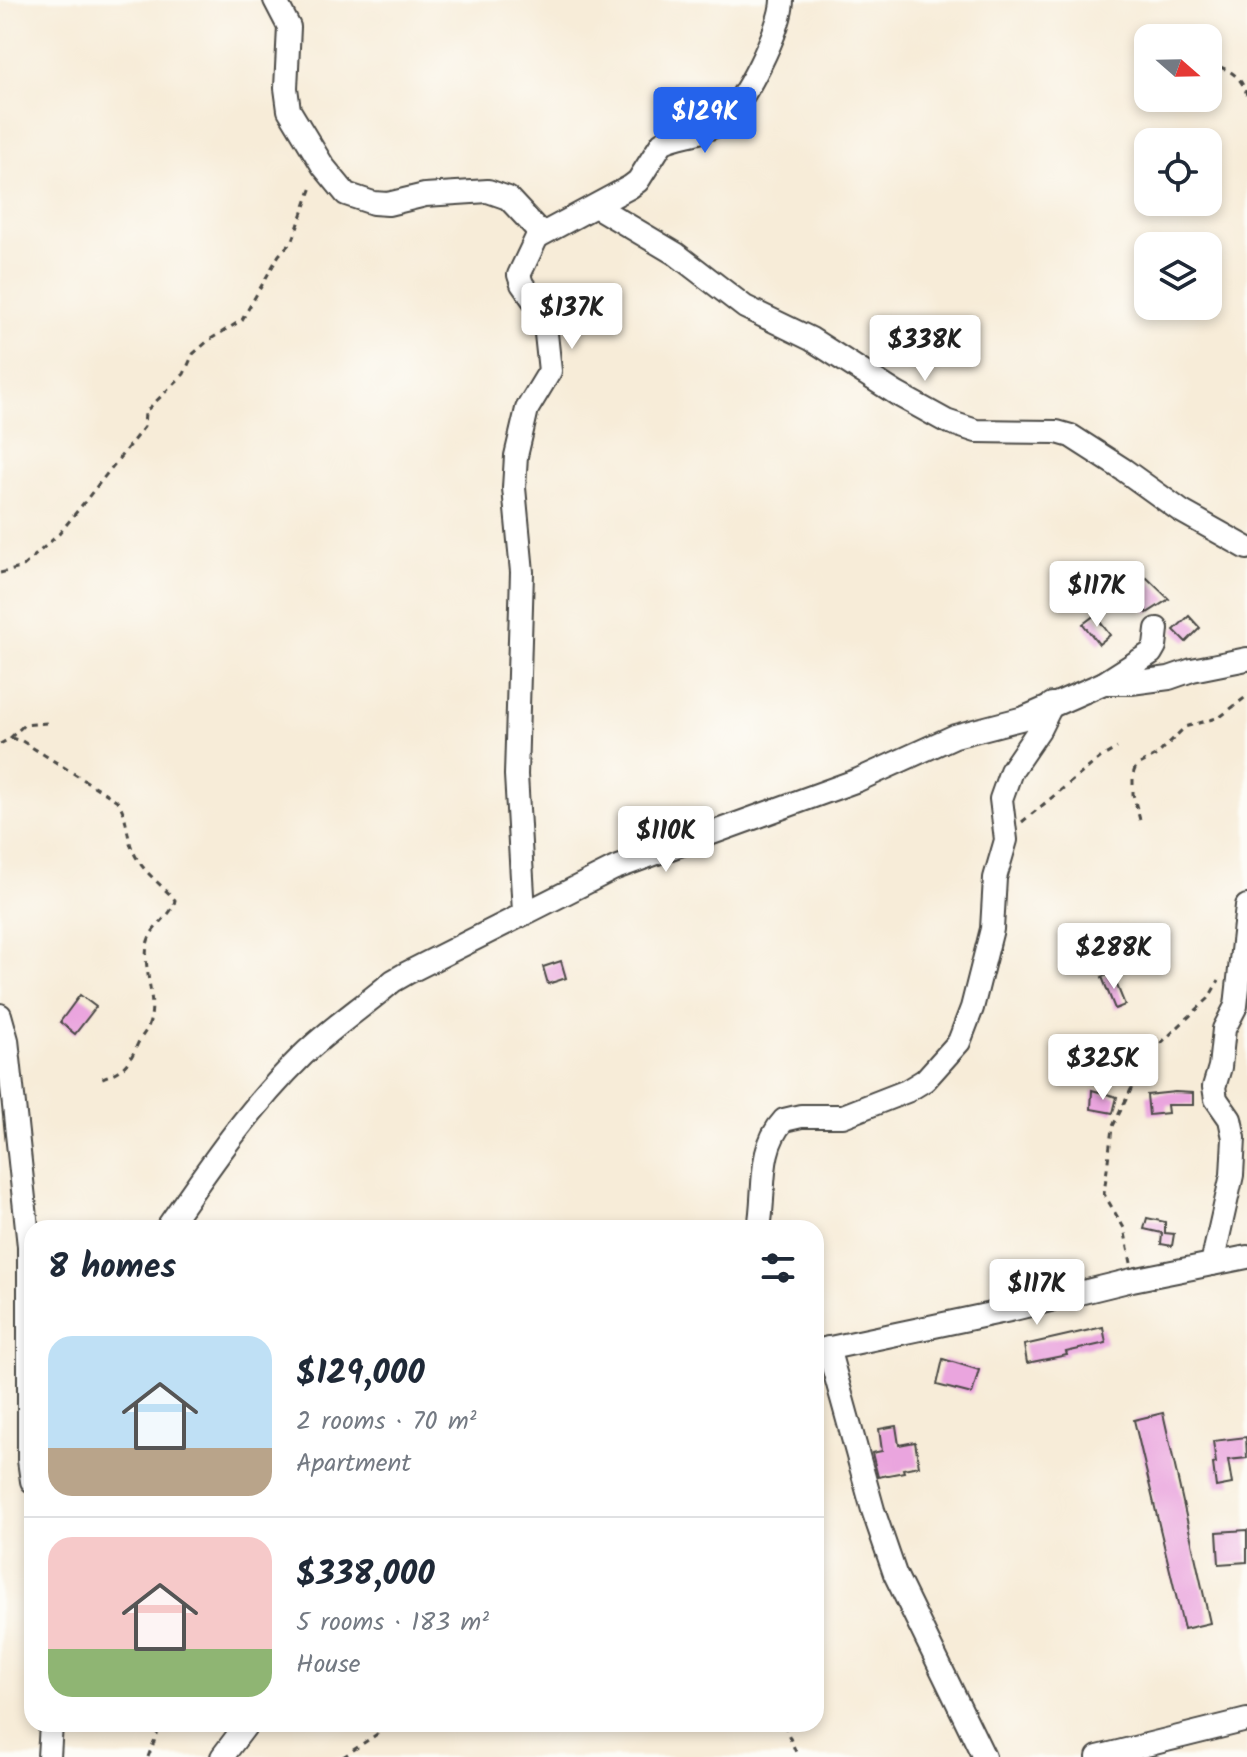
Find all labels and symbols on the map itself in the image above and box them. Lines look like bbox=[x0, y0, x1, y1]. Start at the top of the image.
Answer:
north arrow bbox=[1134, 24, 1222, 112]
pin: $129K bbox=[649, 87, 761, 155]
pin: $137K bbox=[516, 283, 628, 351]
pin: $338K bbox=[869, 315, 981, 383]
pin: $117K bbox=[1041, 561, 1153, 629]
pin: $110K bbox=[610, 806, 722, 874]
pin: $288K bbox=[1058, 923, 1170, 991]
pin: $325K bbox=[1047, 1034, 1159, 1102]
pin: $117K bbox=[981, 1259, 1093, 1327]

